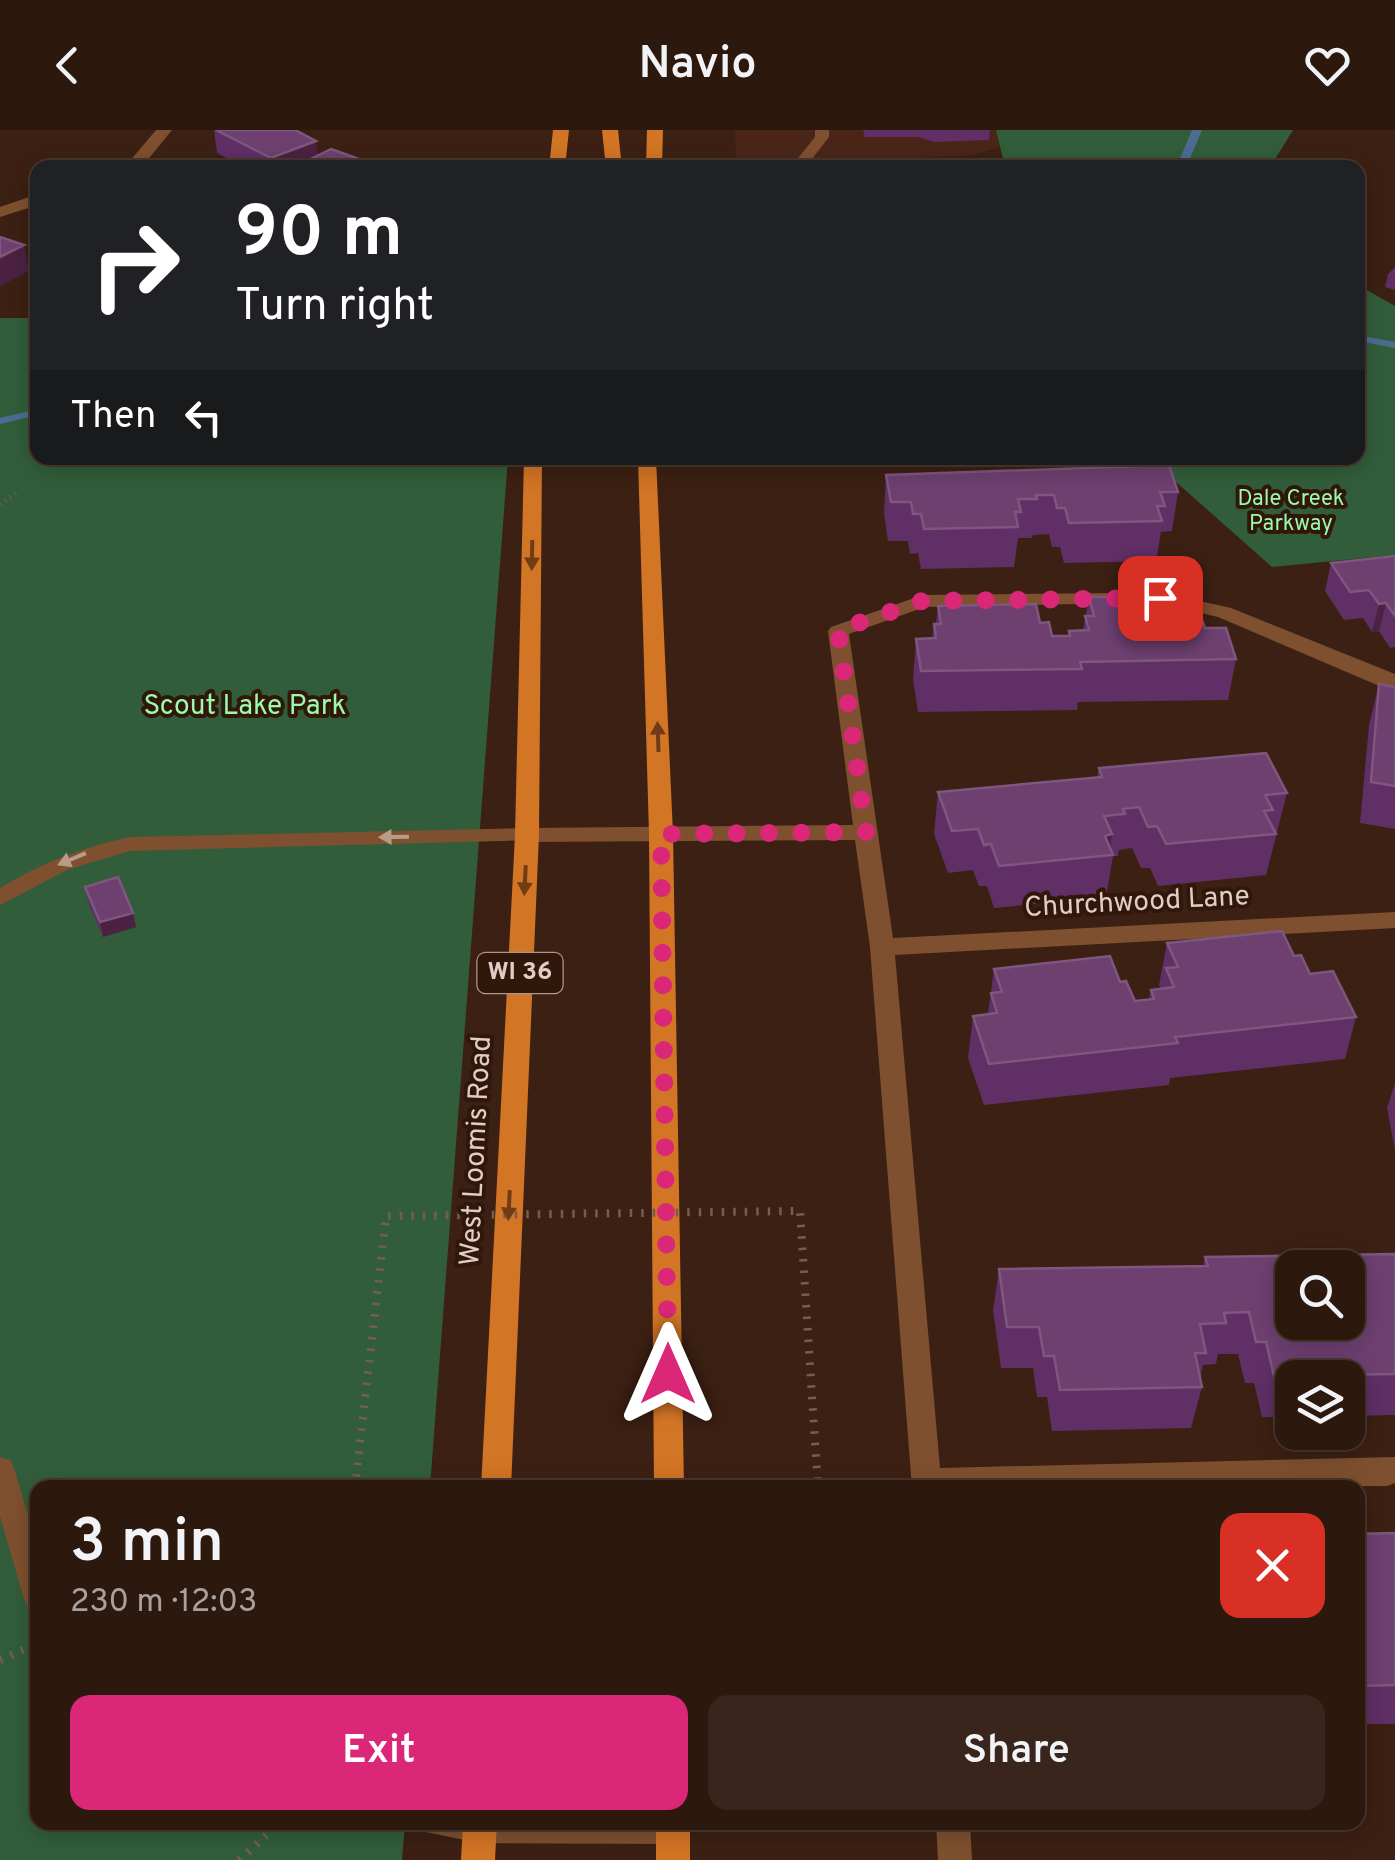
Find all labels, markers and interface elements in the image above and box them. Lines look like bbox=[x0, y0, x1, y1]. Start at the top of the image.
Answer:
text: Navio bbox=[638, 37, 757, 94]
icon: back bbox=[40, 38, 95, 93]
icon: heart bbox=[1300, 38, 1355, 93]
text: 90 m bbox=[235, 192, 403, 281]
icon: right bbox=[70, 200, 200, 330]
text: Turn right bbox=[235, 279, 434, 336]
icon: left bbox=[176, 390, 231, 445]
text: Then bbox=[70, 393, 156, 442]
park label: Dale Creek Parkway bbox=[1238, 486, 1344, 538]
one-way arrow bbox=[523, 539, 539, 571]
pin bbox=[1118, 556, 1203, 641]
icon: arrive bbox=[1133, 571, 1188, 626]
park label: Scout Lake Park bbox=[144, 689, 346, 725]
one-way arrow bbox=[649, 720, 665, 752]
one-way arrow bbox=[378, 829, 410, 845]
one-way arrow bbox=[57, 851, 87, 867]
one-way arrow bbox=[516, 864, 532, 896]
street label: Churchwood Lane bbox=[1023, 879, 1251, 927]
road number: WI 36 bbox=[478, 953, 562, 993]
street label: West Loomis Road bbox=[453, 1035, 501, 1267]
one-way arrow bbox=[501, 1189, 517, 1221]
map controls bbox=[1275, 1250, 1365, 1450]
button: search bbox=[1275, 1250, 1365, 1340]
position arrow bbox=[616, 1322, 720, 1426]
button: layers bbox=[1275, 1360, 1365, 1450]
text: 3 min bbox=[70, 1507, 224, 1583]
button: close bbox=[1220, 1513, 1325, 1618]
text: 230 m · 12:03 bbox=[70, 1583, 257, 1623]
button: Exit bbox=[70, 1695, 688, 1810]
button: Share bbox=[708, 1695, 1325, 1810]

